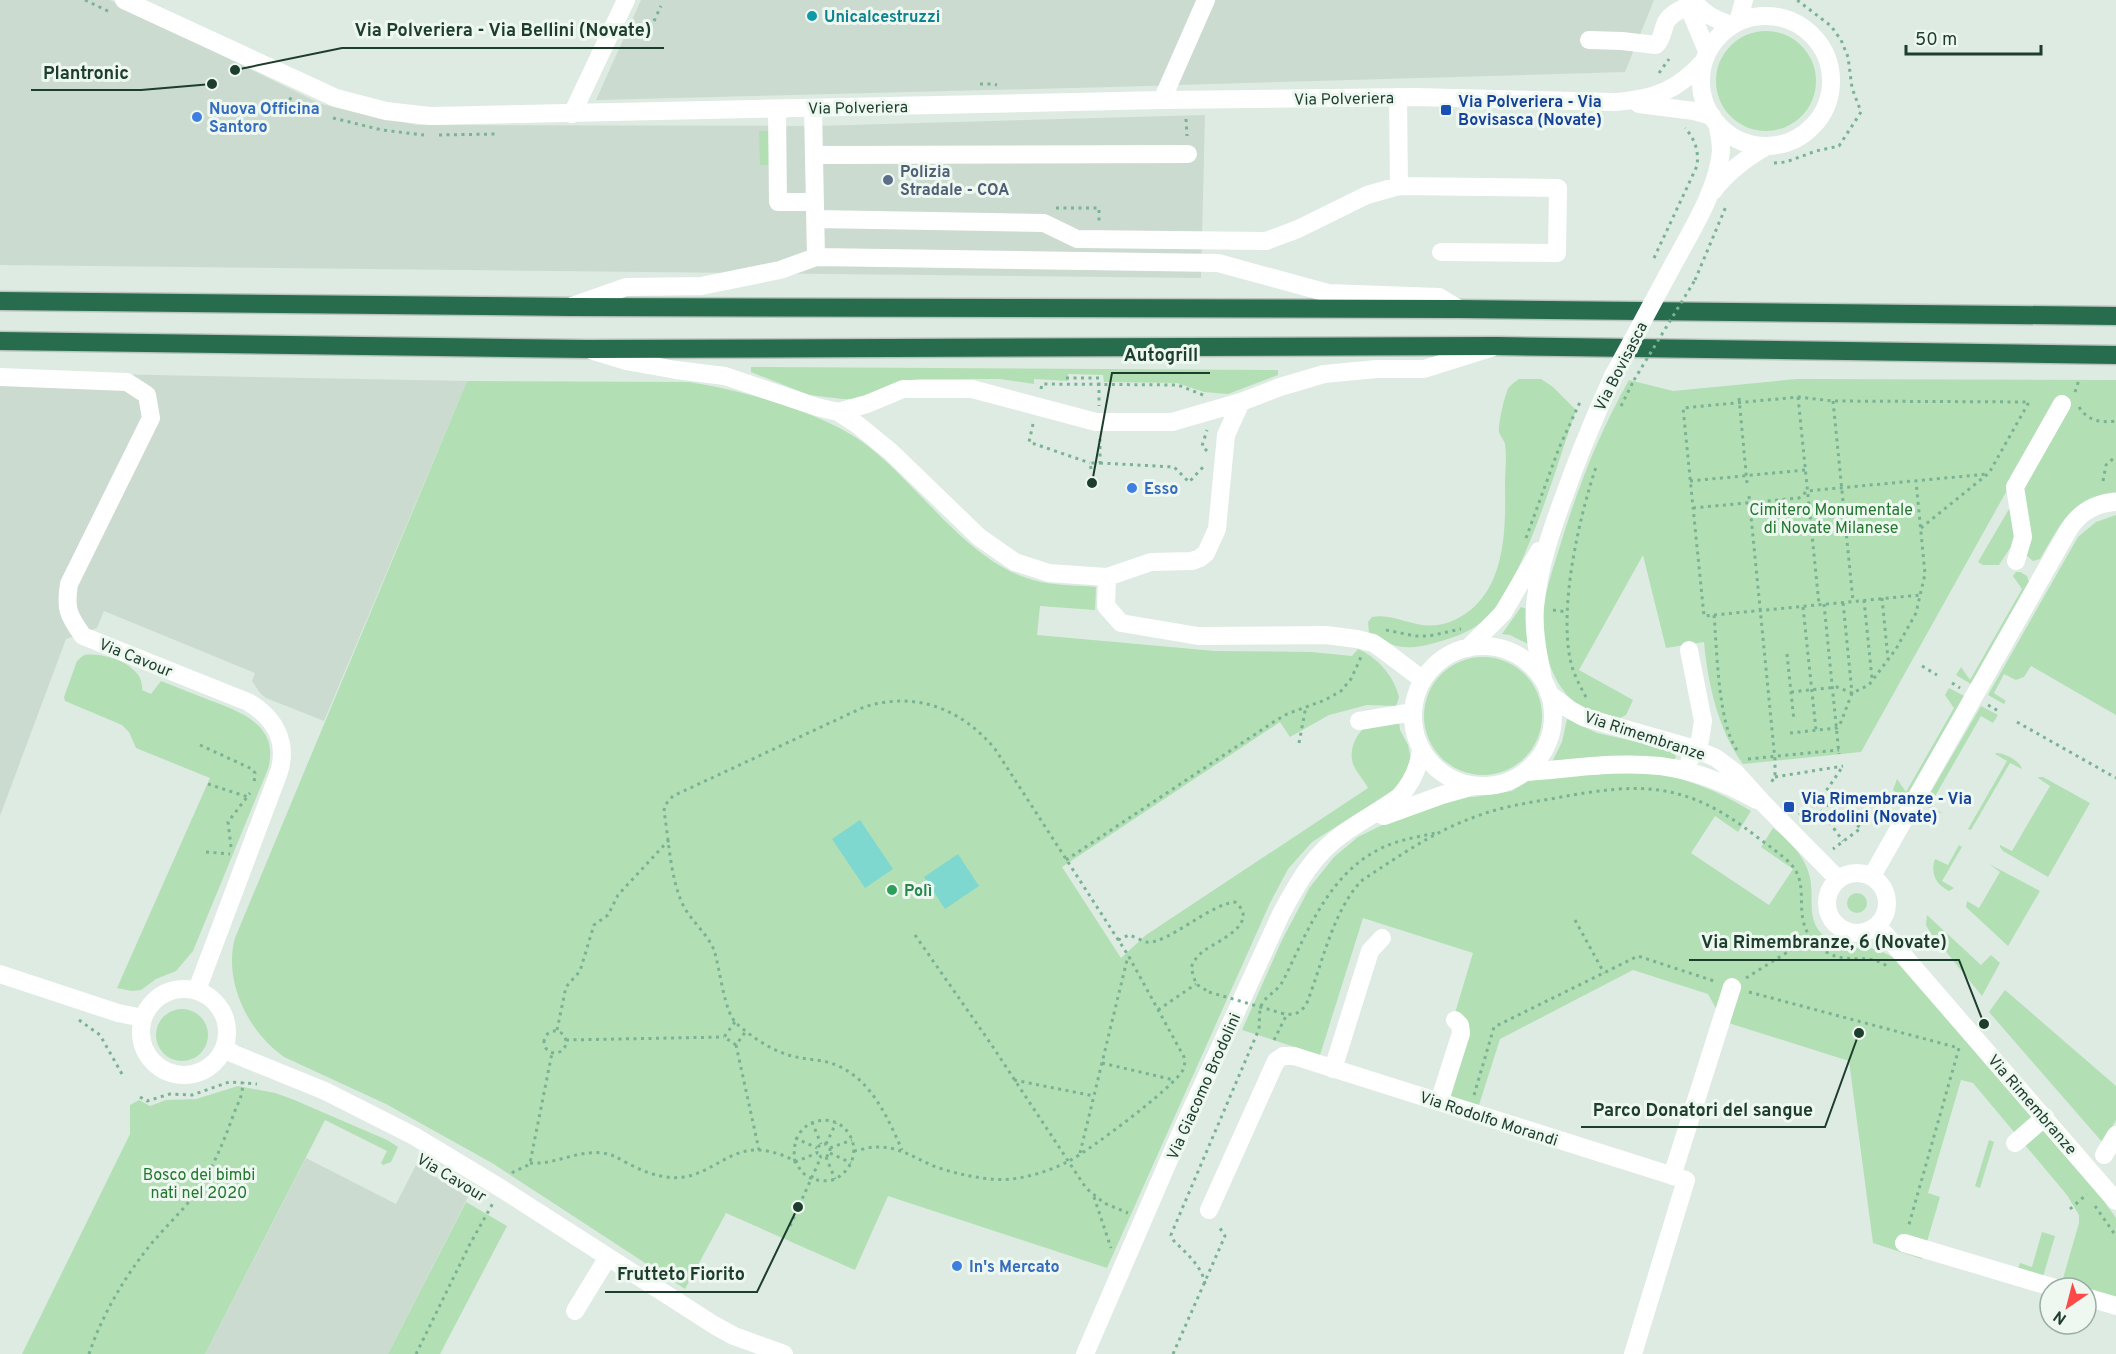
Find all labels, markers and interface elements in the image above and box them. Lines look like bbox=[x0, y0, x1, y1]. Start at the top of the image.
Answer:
place label: Unicalcestruzzi bbox=[824, 8, 940, 28]
marker: Unicalcestruzzi bbox=[805, 9, 819, 23]
callout: Via Polveriera - Via Bellini (Novate) bbox=[342, 12, 664, 48]
scale bar bbox=[1906, 18, 2041, 56]
text: Via Polveriera - Via Bellini (Novate) bbox=[354, 20, 652, 43]
text: 50 m bbox=[1915, 29, 1957, 52]
callout: Plantronic bbox=[31, 54, 141, 90]
text: Plantronic bbox=[43, 63, 129, 86]
street label: Via Polveriera bbox=[1294, 89, 1394, 111]
place label: Via Polveriera - Via Bovisasca (Novate) bbox=[1458, 93, 1602, 131]
street label: Via Polveriera bbox=[808, 98, 908, 120]
place label: Nuova Officina Santoro bbox=[209, 100, 320, 138]
marker: Via Polveriera - Via Bovisasca (Novate) bbox=[1439, 103, 1453, 117]
marker: Nuova Officina Santoro bbox=[190, 110, 204, 124]
place label: Polizia Stradale - COA bbox=[900, 163, 1009, 201]
marker: Polizia Stradale - COA bbox=[881, 173, 895, 187]
street label: Via Bovisasca bbox=[1591, 319, 1653, 415]
callout: Autogrill bbox=[1112, 337, 1210, 373]
text: Autogrill bbox=[1124, 345, 1198, 368]
place label: Esso bbox=[1144, 480, 1178, 500]
marker: Esso bbox=[1125, 481, 1139, 495]
park label: Cimitero Monumentale di Novate Milanese bbox=[1749, 501, 1913, 539]
street label: Via Cavour bbox=[95, 635, 175, 683]
street label: Via Rimembranze bbox=[1581, 708, 1708, 766]
place label: Via Rimembranze - Via Brodolini (Novate) bbox=[1801, 790, 1972, 828]
marker: Via Rimembranze - Via Brodolini (Novate) bbox=[1782, 800, 1796, 814]
place label: Polì bbox=[904, 882, 932, 902]
marker: Polì bbox=[885, 883, 899, 897]
callout: Via Rimembranze, 6 (Novate) bbox=[1689, 924, 1959, 960]
text: Via Rimembranze, 6 (Novate) bbox=[1701, 932, 1947, 955]
street label: Via Giacomo Brodolini bbox=[1163, 1010, 1246, 1163]
street label: Via Rimembranze bbox=[1982, 1051, 2081, 1160]
street label: Via Rodolfo Morandi bbox=[1417, 1088, 1560, 1152]
callout: Parco Donatori del sangue bbox=[1581, 1091, 1825, 1127]
text: Parco Donatori del sangue bbox=[1593, 1100, 1813, 1123]
street label: Via Cavour bbox=[412, 1150, 489, 1207]
park label: Bosco dei bimbi nati nel 2020 bbox=[143, 1166, 255, 1204]
callout: Frutteto Fiorito bbox=[605, 1256, 757, 1292]
place label: In's Mercato bbox=[969, 1258, 1060, 1278]
marker: In's Mercato bbox=[950, 1259, 964, 1273]
text: Frutteto Fiorito bbox=[617, 1264, 745, 1287]
north arrow bbox=[2038, 1276, 2098, 1336]
text: N bbox=[2050, 1305, 2071, 1328]

